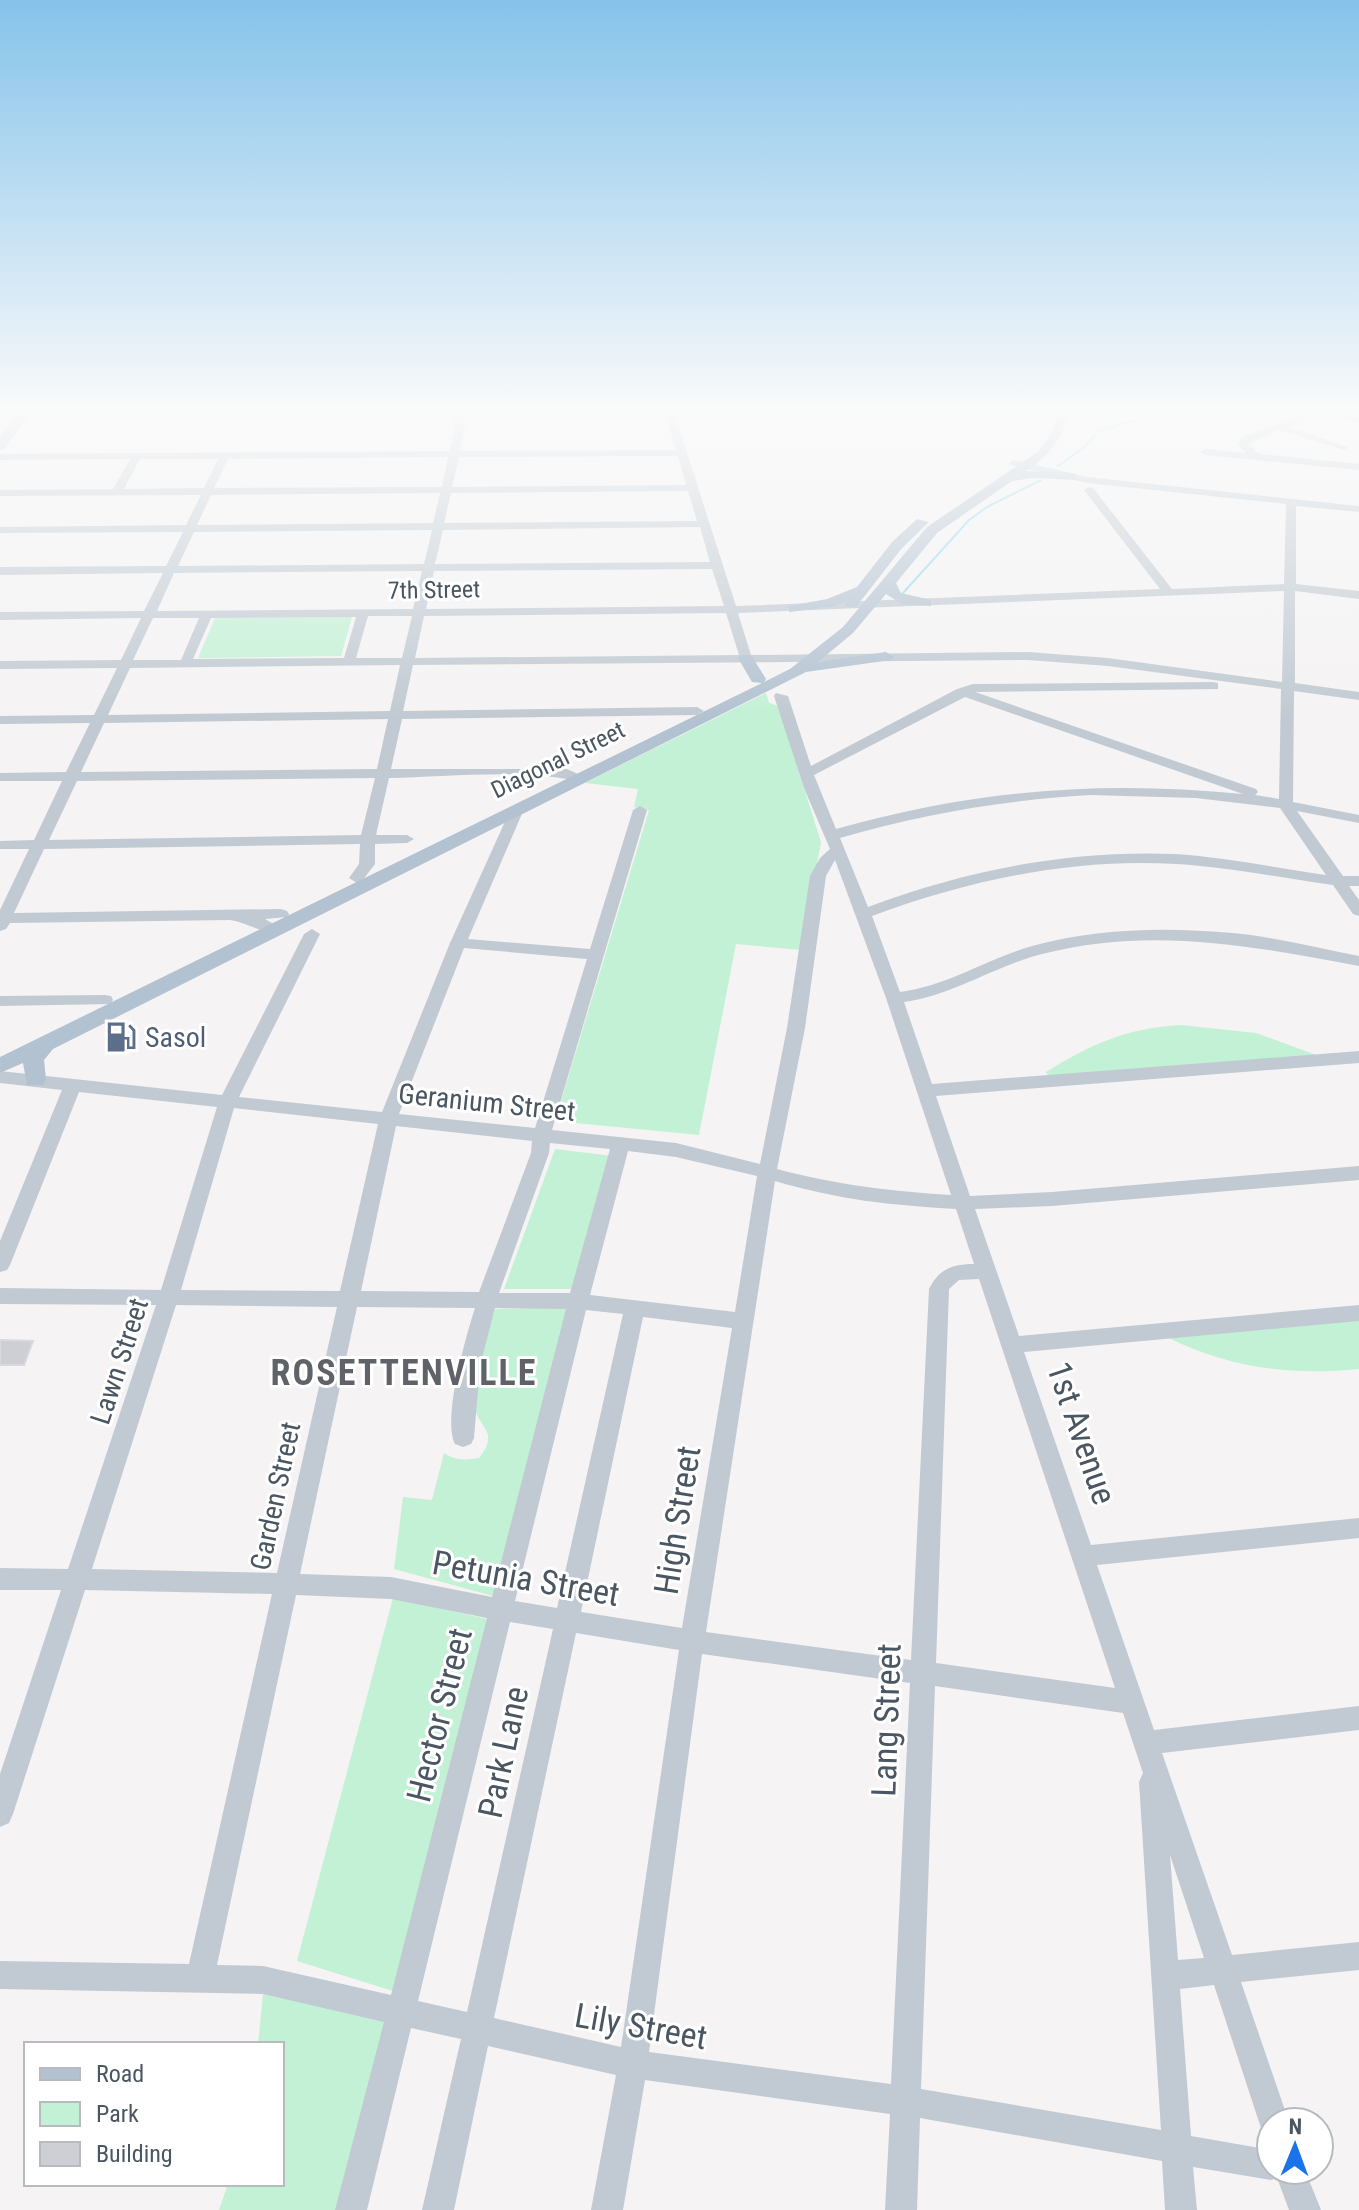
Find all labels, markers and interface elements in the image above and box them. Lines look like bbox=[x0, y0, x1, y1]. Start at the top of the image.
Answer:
street label: 7th Street bbox=[388, 575, 480, 605]
street label: Diagonal Street bbox=[487, 716, 629, 804]
fuel station icon: Sasol bbox=[104, 1020, 138, 1054]
place label: Sasol bbox=[145, 1021, 206, 1054]
street label: Geranium Street bbox=[397, 1077, 577, 1128]
street label: Lawn Street bbox=[84, 1294, 155, 1428]
district label: ROSETTENVILLE bbox=[271, 1352, 537, 1394]
street label: 1st Avenue bbox=[1039, 1356, 1125, 1510]
street label: Garden Street bbox=[244, 1419, 307, 1573]
street label: High Street bbox=[646, 1443, 708, 1597]
street label: Petunia Street bbox=[429, 1542, 623, 1614]
street label: Hector Street bbox=[398, 1624, 480, 1806]
street label: Lang Street bbox=[863, 1643, 909, 1797]
street label: Park Lane bbox=[470, 1683, 536, 1821]
street label: Lily Street bbox=[572, 1995, 710, 2057]
legend bbox=[24, 2042, 284, 2186]
text: Road bbox=[96, 2060, 144, 2088]
text: Park bbox=[96, 2100, 139, 2128]
north arrow bbox=[1255, 2106, 1335, 2186]
text: N bbox=[1288, 2114, 1302, 2139]
text: Building bbox=[96, 2140, 173, 2168]

